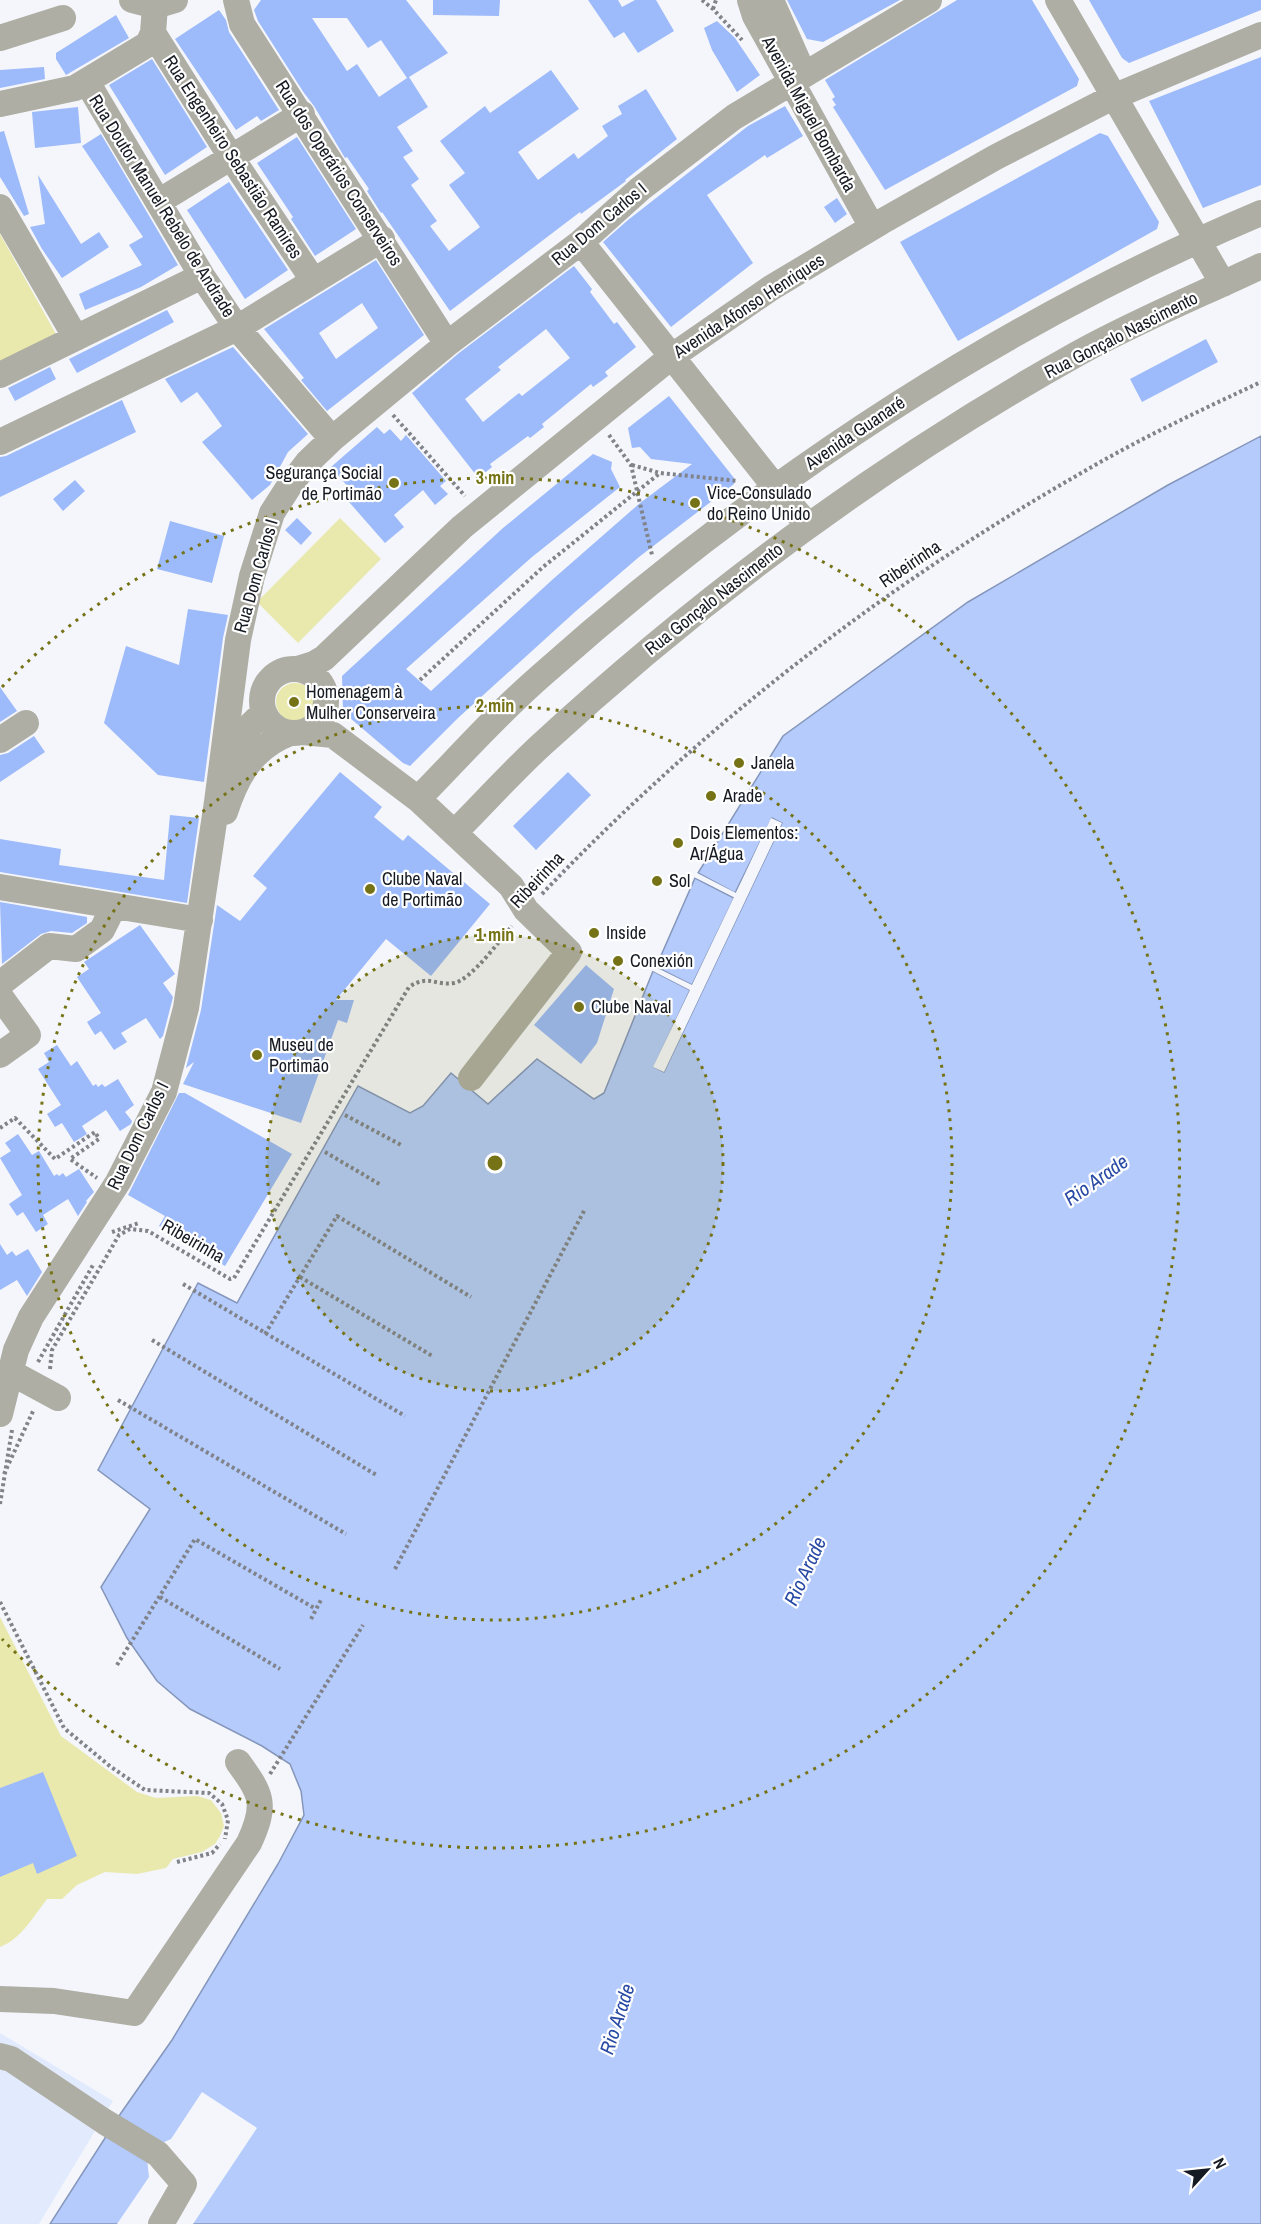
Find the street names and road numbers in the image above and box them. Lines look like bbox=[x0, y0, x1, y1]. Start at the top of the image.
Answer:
street label: Avenida Miguel Bombarda bbox=[756, 31, 863, 196]
street label: Rua Engenheiro Sebastião Ramires bbox=[158, 50, 309, 263]
street label: Rua dos Operários Conserveiros bbox=[270, 75, 409, 270]
street label: Rua Doutor Manuel Rebelo de Andrade bbox=[83, 90, 242, 322]
street label: Rua Dom Carlos I bbox=[546, 176, 652, 271]
street label: Avenida Afonso Henriques bbox=[668, 247, 829, 364]
street label: Rua Gonçalo Nascimento bbox=[1040, 285, 1202, 384]
street label: Avenida Guanaré bbox=[799, 390, 910, 476]
street label: Rua Dom Carlos I bbox=[227, 516, 284, 636]
street label: Ribeirinha bbox=[874, 534, 945, 593]
street label: Rua Gonçalo Nascimento bbox=[639, 537, 788, 660]
street label: Ribeirinha bbox=[504, 846, 569, 913]
street label: Rua Dom Carlos I bbox=[101, 1078, 174, 1194]
street label: Ribeirinha bbox=[157, 1213, 229, 1269]

